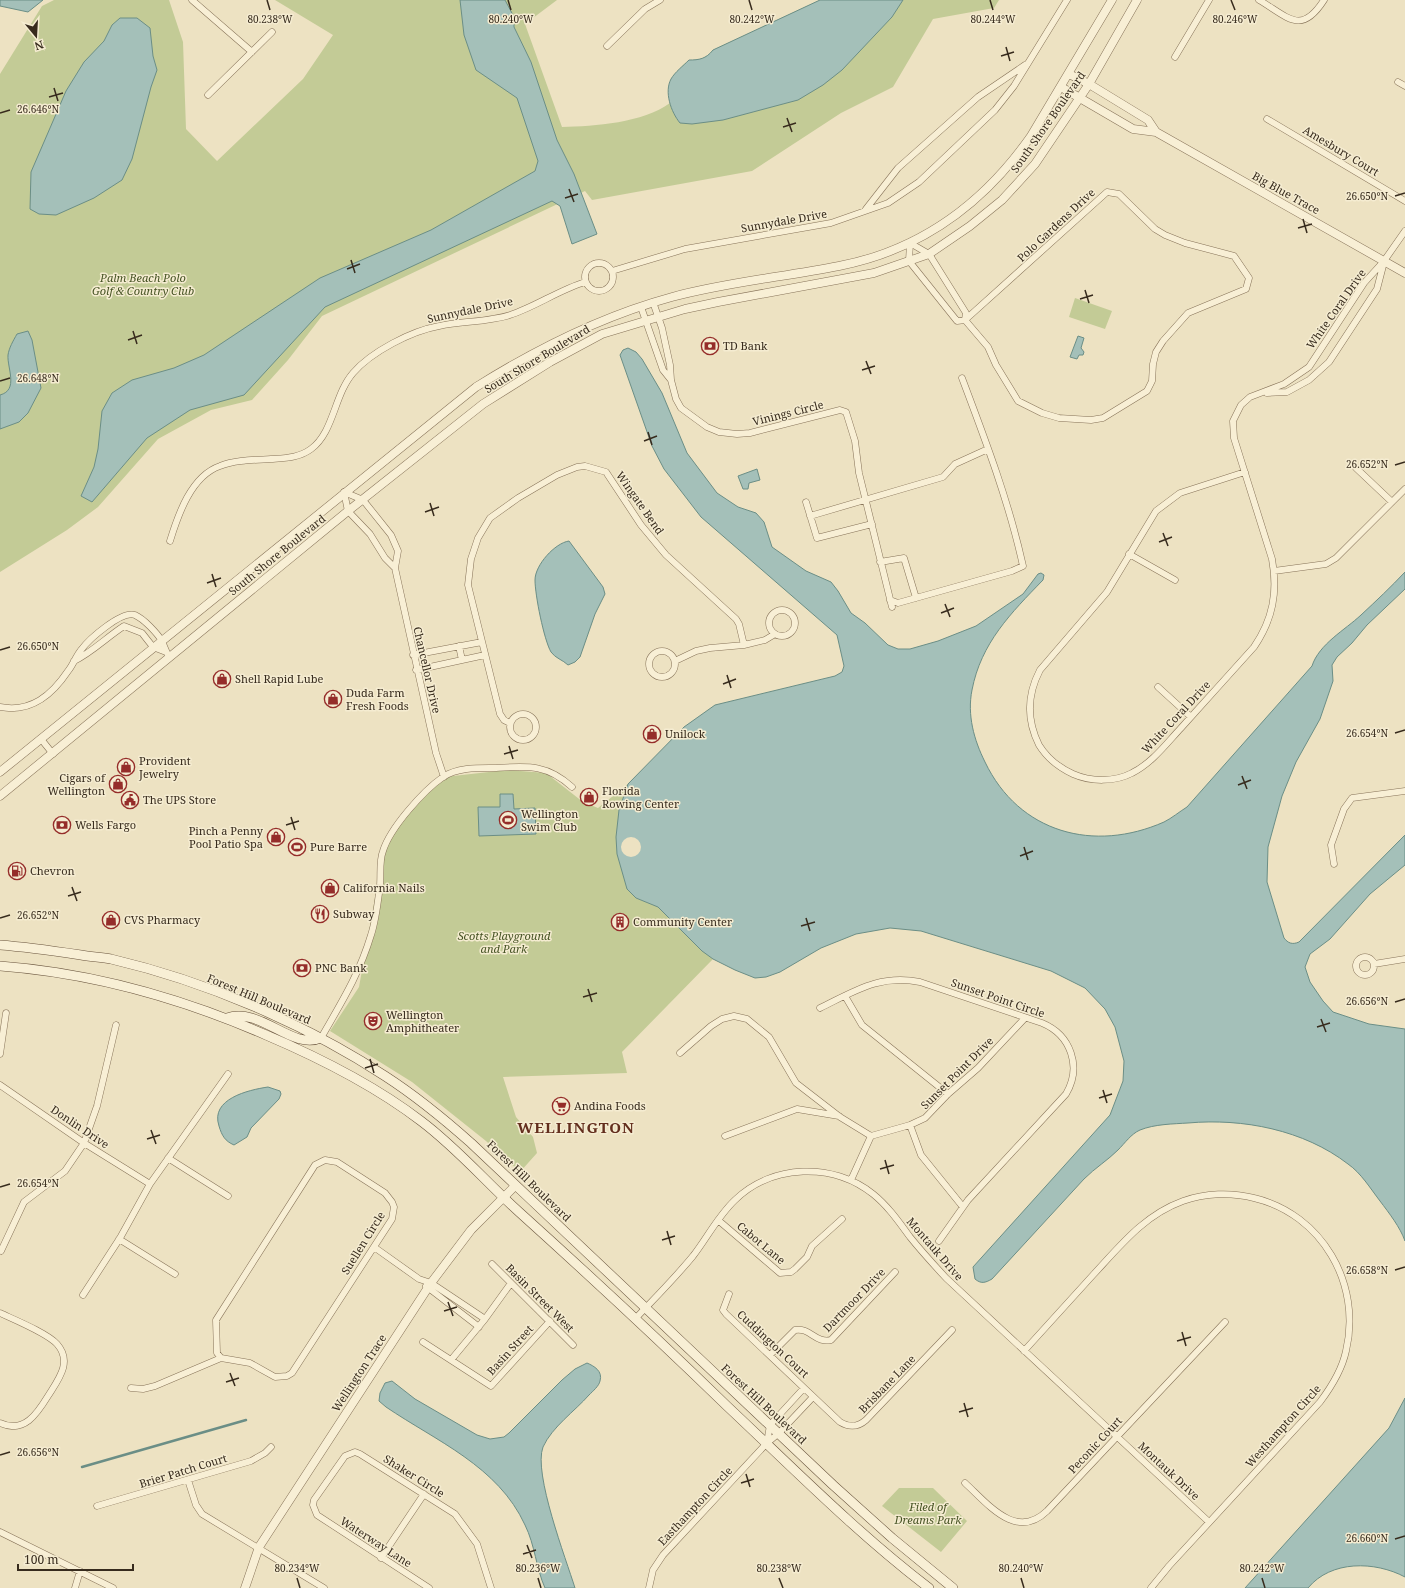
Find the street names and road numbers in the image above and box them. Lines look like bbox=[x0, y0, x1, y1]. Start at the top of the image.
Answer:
street label: South Shore Boulevard bbox=[1007, 68, 1088, 175]
street label: Amesbury Court bbox=[1300, 122, 1382, 179]
street label: Big Blue Trace bbox=[1250, 168, 1323, 217]
street label: Polo Gardens Drive bbox=[1013, 185, 1098, 265]
street label: Sunnydale Drive bbox=[740, 206, 828, 235]
street label: White Coral Drive bbox=[1302, 266, 1369, 352]
street label: Sunnydale Drive bbox=[426, 293, 514, 326]
street label: South Shore Boulevard bbox=[481, 321, 592, 396]
street label: Vinings Circle bbox=[751, 396, 825, 429]
street label: Wingate Bend bbox=[613, 468, 668, 537]
street label: South Shore Boulevard bbox=[225, 511, 328, 598]
street label: Chancellor Drive bbox=[410, 625, 445, 715]
street label: White Coral Drive bbox=[1138, 677, 1213, 756]
street label: Forest Hill Boulevard bbox=[205, 970, 314, 1027]
street label: Sunset Point Circle bbox=[949, 974, 1047, 1021]
street label: Sunset Point Drive bbox=[917, 1033, 996, 1112]
street label: Donlin Drive bbox=[48, 1102, 112, 1152]
street label: Forest Hill Boulevard bbox=[484, 1137, 575, 1225]
street label: Suellen Circle bbox=[337, 1208, 388, 1277]
street label: Montauk Drive bbox=[904, 1214, 967, 1284]
street label: Cabot Lane bbox=[734, 1218, 789, 1267]
street label: Basin Street West bbox=[503, 1260, 578, 1335]
street label: Dartmoor Drive bbox=[819, 1264, 888, 1335]
street label: Cuddington Court bbox=[734, 1306, 813, 1381]
street label: Basin Street bbox=[483, 1321, 536, 1378]
street label: Wellington Trace bbox=[328, 1331, 389, 1414]
street label: Brisbane Lane bbox=[855, 1351, 918, 1416]
street label: Forest Hill Boulevard bbox=[718, 1360, 810, 1447]
street label: Westhampton Circle bbox=[1242, 1381, 1324, 1470]
street label: Peconic Court bbox=[1064, 1413, 1125, 1476]
street label: Montauk Drive bbox=[1135, 1438, 1203, 1503]
street label: Brier Patch Court bbox=[137, 1450, 229, 1491]
street label: Shaker Circle bbox=[381, 1451, 448, 1500]
street label: Easthampton Circle bbox=[654, 1463, 735, 1548]
street label: Waterway Lane bbox=[338, 1513, 415, 1570]

